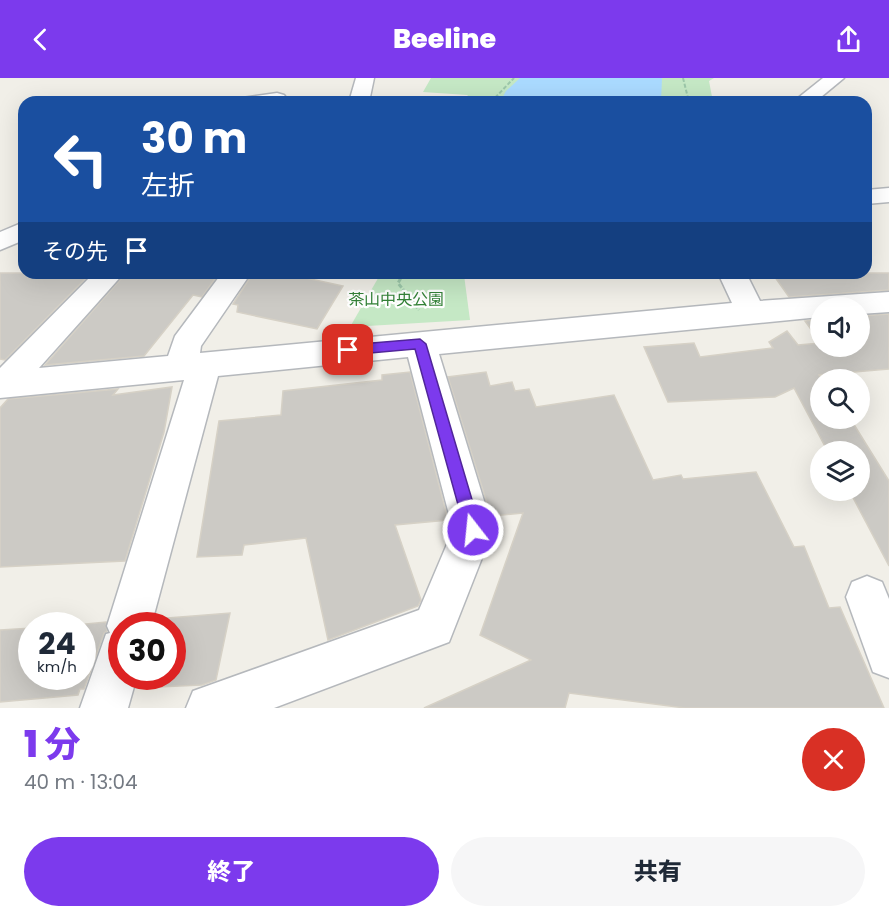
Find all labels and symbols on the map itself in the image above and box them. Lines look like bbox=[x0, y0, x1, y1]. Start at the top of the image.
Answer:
park label: 茶山中央公園 bbox=[348, 288, 444, 311]
pin bbox=[322, 324, 373, 375]
position arrow bbox=[441, 498, 505, 562]
speed limit sign: 30 bbox=[108, 612, 186, 690]

